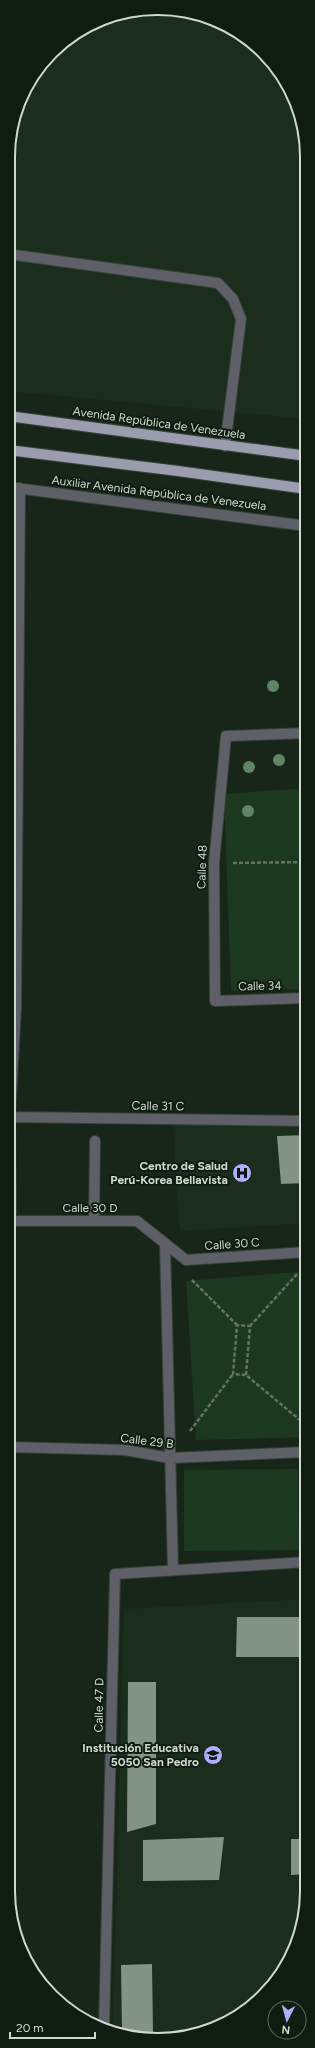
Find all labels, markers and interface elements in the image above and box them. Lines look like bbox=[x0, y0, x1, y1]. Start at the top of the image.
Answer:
street label: Avenida República de Venezuela bbox=[72, 404, 246, 442]
street label: Auxiliar Avenida República de Venezuela bbox=[51, 473, 267, 513]
street label: Calle 48 bbox=[194, 845, 210, 889]
street label: Calle 34 bbox=[238, 979, 282, 993]
street label: Calle 31 C bbox=[132, 1099, 185, 1113]
place label: Centro de Salud Perú-Korea Bellavista bbox=[110, 1159, 228, 1187]
hospital icon: Centro de Salud Perú-Korea Bellavista bbox=[231, 1162, 253, 1184]
street label: Calle 30 D bbox=[62, 1201, 118, 1215]
street label: Calle 30 C bbox=[204, 1235, 260, 1253]
street label: Calle 29 B bbox=[120, 1431, 174, 1451]
street label: Calle 47 D bbox=[92, 1678, 106, 1732]
place label: Institución Educativa 5050 San Pedro bbox=[82, 1741, 199, 1769]
school or university icon: Institución Educativa 5050 San Pedro bbox=[202, 1744, 224, 1766]
north arrow bbox=[267, 2000, 307, 2040]
scale bar bbox=[10, 2014, 95, 2040]
text: 20 m bbox=[16, 2021, 44, 2035]
text: N bbox=[281, 2023, 291, 2036]

